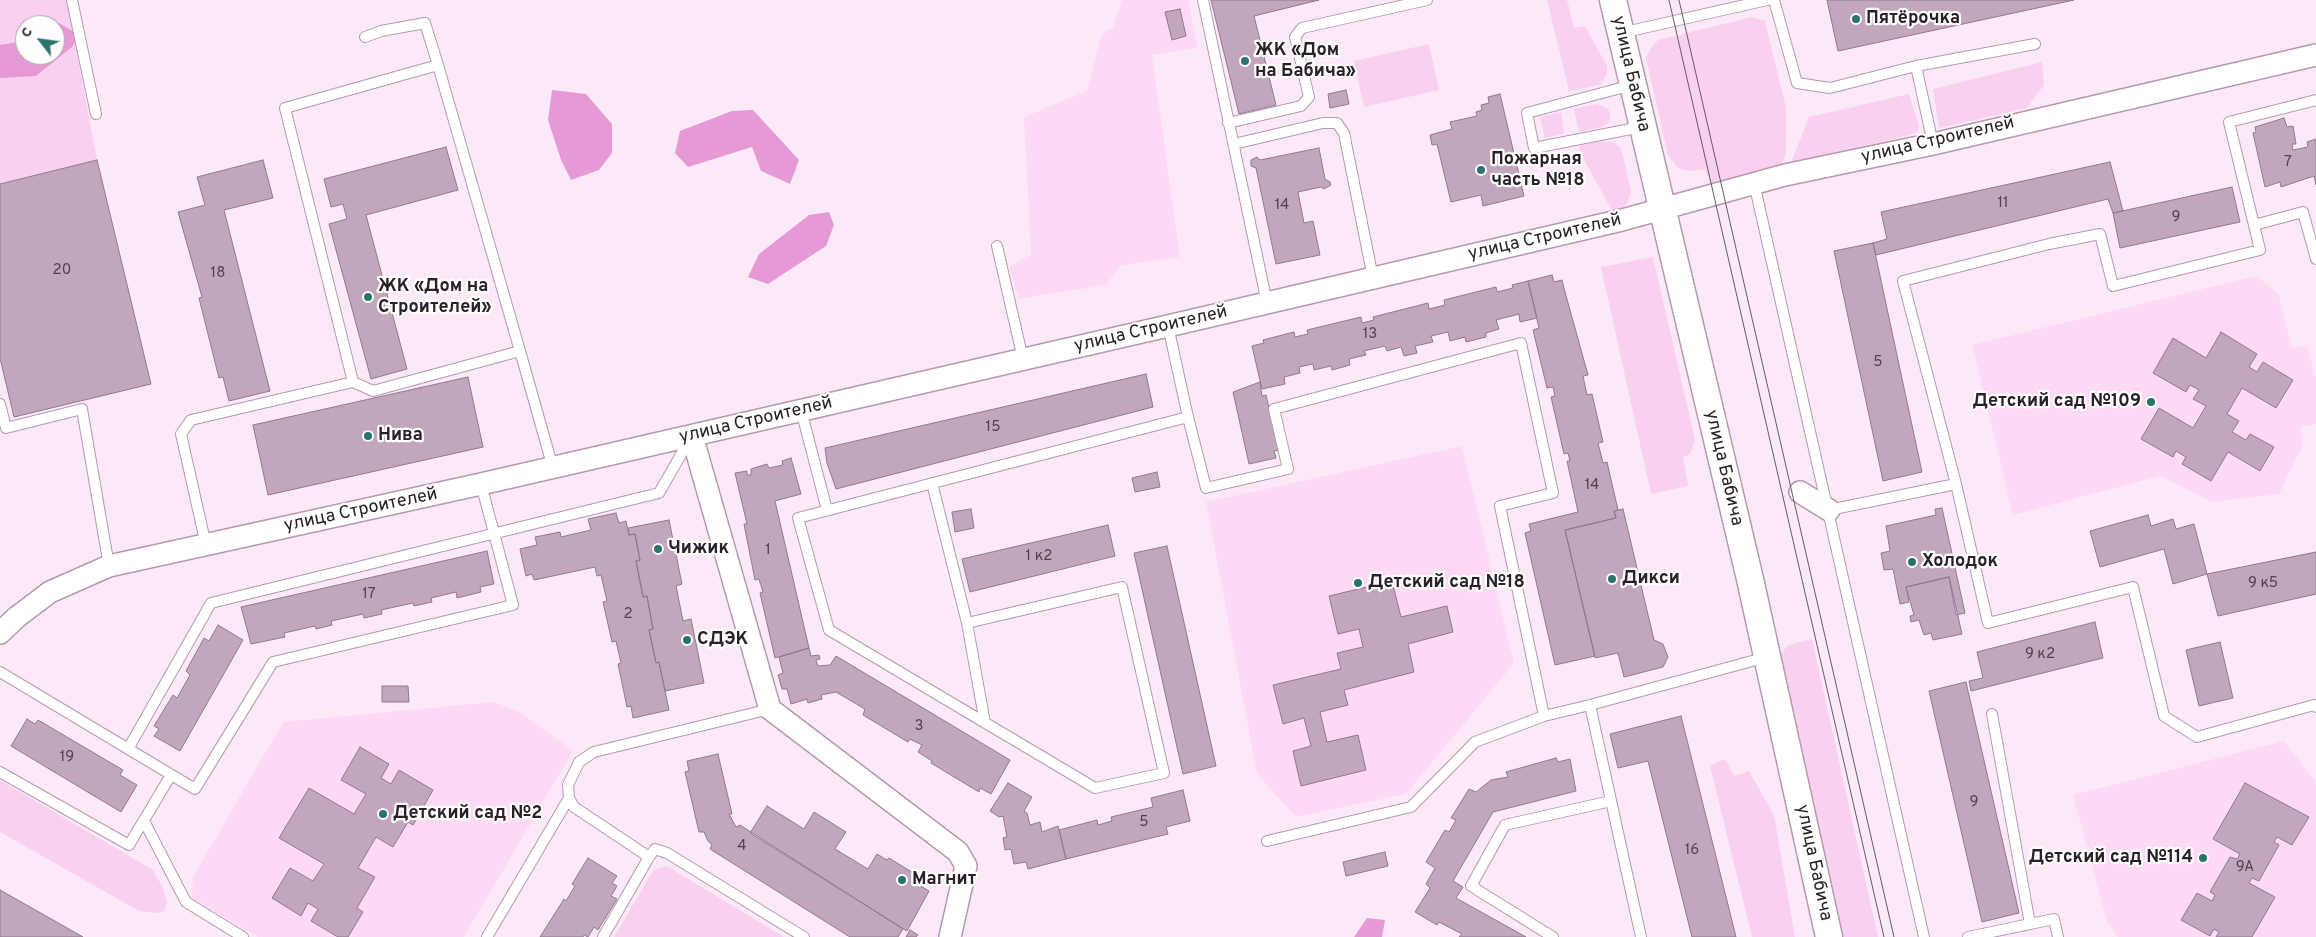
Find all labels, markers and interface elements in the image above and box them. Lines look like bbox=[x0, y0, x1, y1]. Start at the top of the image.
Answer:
place label: Пятёрочка bbox=[1866, 8, 1960, 30]
marker: Пятёрочка bbox=[1850, 13, 1862, 25]
street label: улица Бабича bbox=[1606, 14, 1654, 134]
north arrow bbox=[15, 15, 65, 65]
text: С bbox=[18, 25, 37, 41]
place label: ЖК «Дом на Бабича» bbox=[1255, 40, 1356, 82]
marker: ЖК «Дом на Бабича» bbox=[1239, 55, 1251, 67]
street label: улица Строителей bbox=[1859, 113, 2017, 169]
place label: Пожарная часть №18 bbox=[1491, 149, 1584, 192]
house number: 7 bbox=[2284, 154, 2292, 172]
marker: Пожарная часть №18 bbox=[1475, 164, 1487, 176]
house number: 11 bbox=[1997, 195, 2009, 213]
house number: 14 bbox=[1275, 197, 1289, 215]
house number: 9 bbox=[2172, 209, 2180, 227]
street label: улица Строителей bbox=[1466, 210, 1624, 266]
house number: 20 bbox=[53, 262, 71, 280]
house number: 18 bbox=[211, 265, 225, 283]
place label: ЖК «Дом на Строителей» bbox=[378, 276, 492, 318]
marker: ЖК «Дом на Строителей» bbox=[362, 291, 374, 303]
street label: улица Строителей bbox=[1072, 302, 1230, 358]
house number: 13 bbox=[1363, 326, 1377, 344]
house number: 5 bbox=[1873, 354, 1883, 372]
place label: Детский сад №109 bbox=[1973, 391, 2141, 413]
street label: улица Строителей bbox=[677, 393, 835, 449]
marker: Детский сад №109 bbox=[2145, 396, 2157, 408]
street label: улица Бабича bbox=[1699, 408, 1747, 528]
house number: 15 bbox=[986, 419, 1000, 437]
place label: Нива bbox=[378, 425, 423, 447]
marker: Нива bbox=[362, 430, 374, 442]
house number: 14 bbox=[1585, 477, 1599, 495]
street label: улица Строителей bbox=[282, 484, 440, 538]
place label: Чижик bbox=[668, 538, 729, 560]
house number: 1 bbox=[765, 542, 771, 560]
marker: Чижик bbox=[652, 543, 664, 555]
house number: 1 к2 bbox=[1026, 548, 1052, 566]
place label: Холодок bbox=[1922, 551, 1998, 573]
marker: Холодок bbox=[1906, 556, 1918, 568]
place label: Дикси bbox=[1622, 568, 1680, 590]
place label: Детский сад №18 bbox=[1368, 572, 1525, 594]
marker: Дикси bbox=[1606, 573, 1618, 585]
house number: 9 к5 bbox=[2248, 575, 2278, 593]
marker: Детский сад №18 bbox=[1352, 577, 1364, 589]
house number: 17 bbox=[362, 586, 376, 604]
house number: 2 bbox=[623, 606, 633, 624]
place label: СДЭК bbox=[697, 629, 748, 651]
marker: СДЭК bbox=[681, 634, 693, 646]
house number: 9 к2 bbox=[2025, 646, 2055, 664]
house number: 3 bbox=[914, 718, 924, 736]
house number: 19 bbox=[60, 749, 74, 767]
house number: 9 bbox=[1970, 794, 1978, 812]
place label: Детский сад №2 bbox=[393, 803, 542, 825]
street label: улица Бабича bbox=[1790, 803, 1836, 923]
marker: Детский сад №2 bbox=[377, 808, 389, 820]
house number: 5 bbox=[1139, 814, 1149, 832]
house number: 4 bbox=[737, 838, 747, 856]
house number: 16 bbox=[1685, 842, 1699, 860]
place label: Детский сад №114 bbox=[2029, 847, 2193, 869]
marker: Детский сад №114 bbox=[2197, 852, 2209, 864]
house number: 9А bbox=[2236, 859, 2254, 877]
place label: Магнит bbox=[912, 869, 976, 891]
marker: Магнит bbox=[896, 874, 908, 886]

